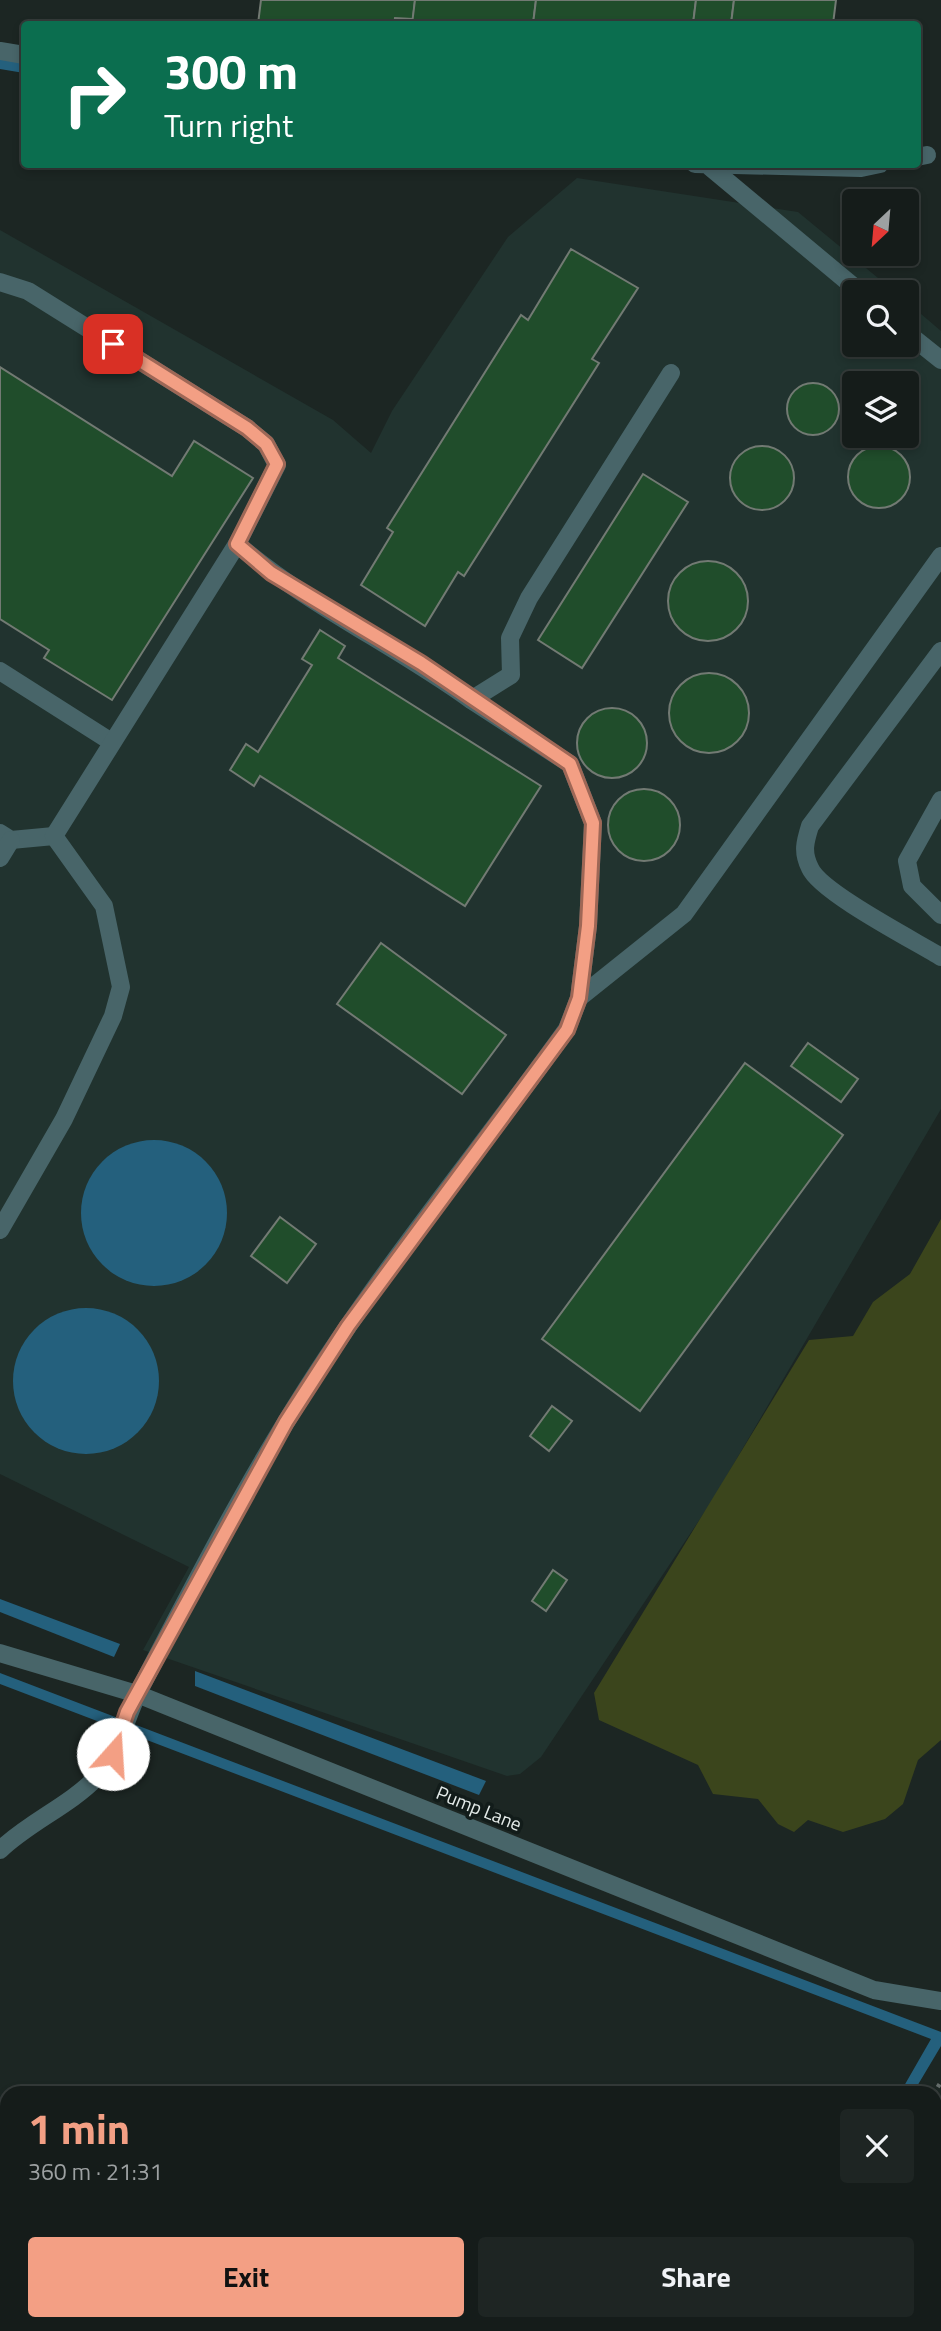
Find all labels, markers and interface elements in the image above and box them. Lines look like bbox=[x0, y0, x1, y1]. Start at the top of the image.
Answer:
text: 300 m bbox=[164, 33, 298, 108]
icon: right bbox=[49, 49, 140, 140]
text: Turn right bbox=[164, 101, 293, 149]
north arrow bbox=[842, 189, 919, 266]
map controls bbox=[842, 189, 919, 448]
button: search bbox=[842, 280, 919, 357]
pin bbox=[83, 314, 143, 374]
icon: arrive bbox=[94, 325, 132, 363]
button: layers bbox=[842, 371, 919, 448]
position arrow bbox=[76, 1717, 150, 1791]
street label: Pump Lane bbox=[432, 1777, 526, 1838]
text: 1 min bbox=[28, 2096, 130, 2160]
button: close bbox=[840, 2109, 914, 2183]
text: 360 m · 21:31 bbox=[28, 2154, 163, 2189]
button: Exit bbox=[28, 2237, 464, 2317]
button: Share bbox=[478, 2237, 914, 2317]

